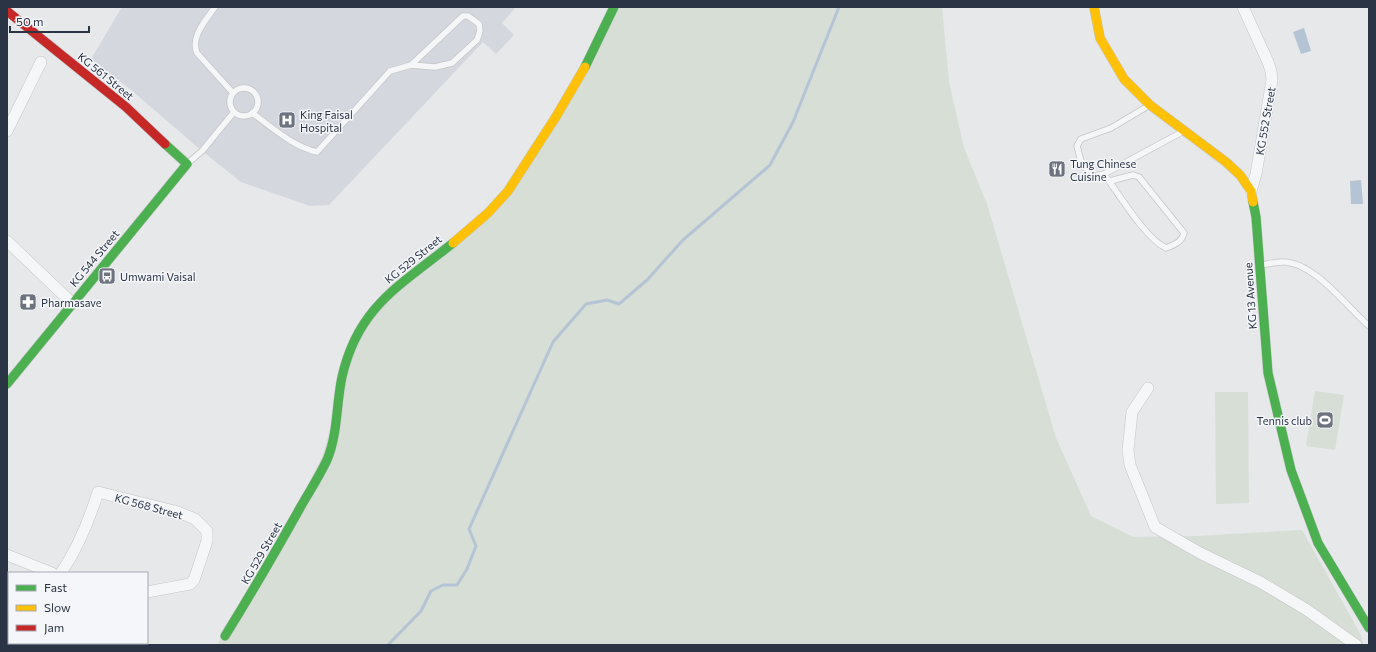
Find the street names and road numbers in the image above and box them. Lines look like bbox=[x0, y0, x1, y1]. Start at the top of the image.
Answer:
street label: KG 561 Street bbox=[75, 50, 137, 103]
street label: KG 552 Street bbox=[1253, 85, 1277, 156]
street label: KG 544 Street bbox=[67, 227, 122, 289]
street label: KG 529 Street bbox=[382, 232, 444, 286]
street label: KG 13 Avenue bbox=[1241, 262, 1259, 330]
street label: KG 568 Street bbox=[113, 491, 185, 521]
street label: KG 529 Street bbox=[238, 519, 284, 586]

